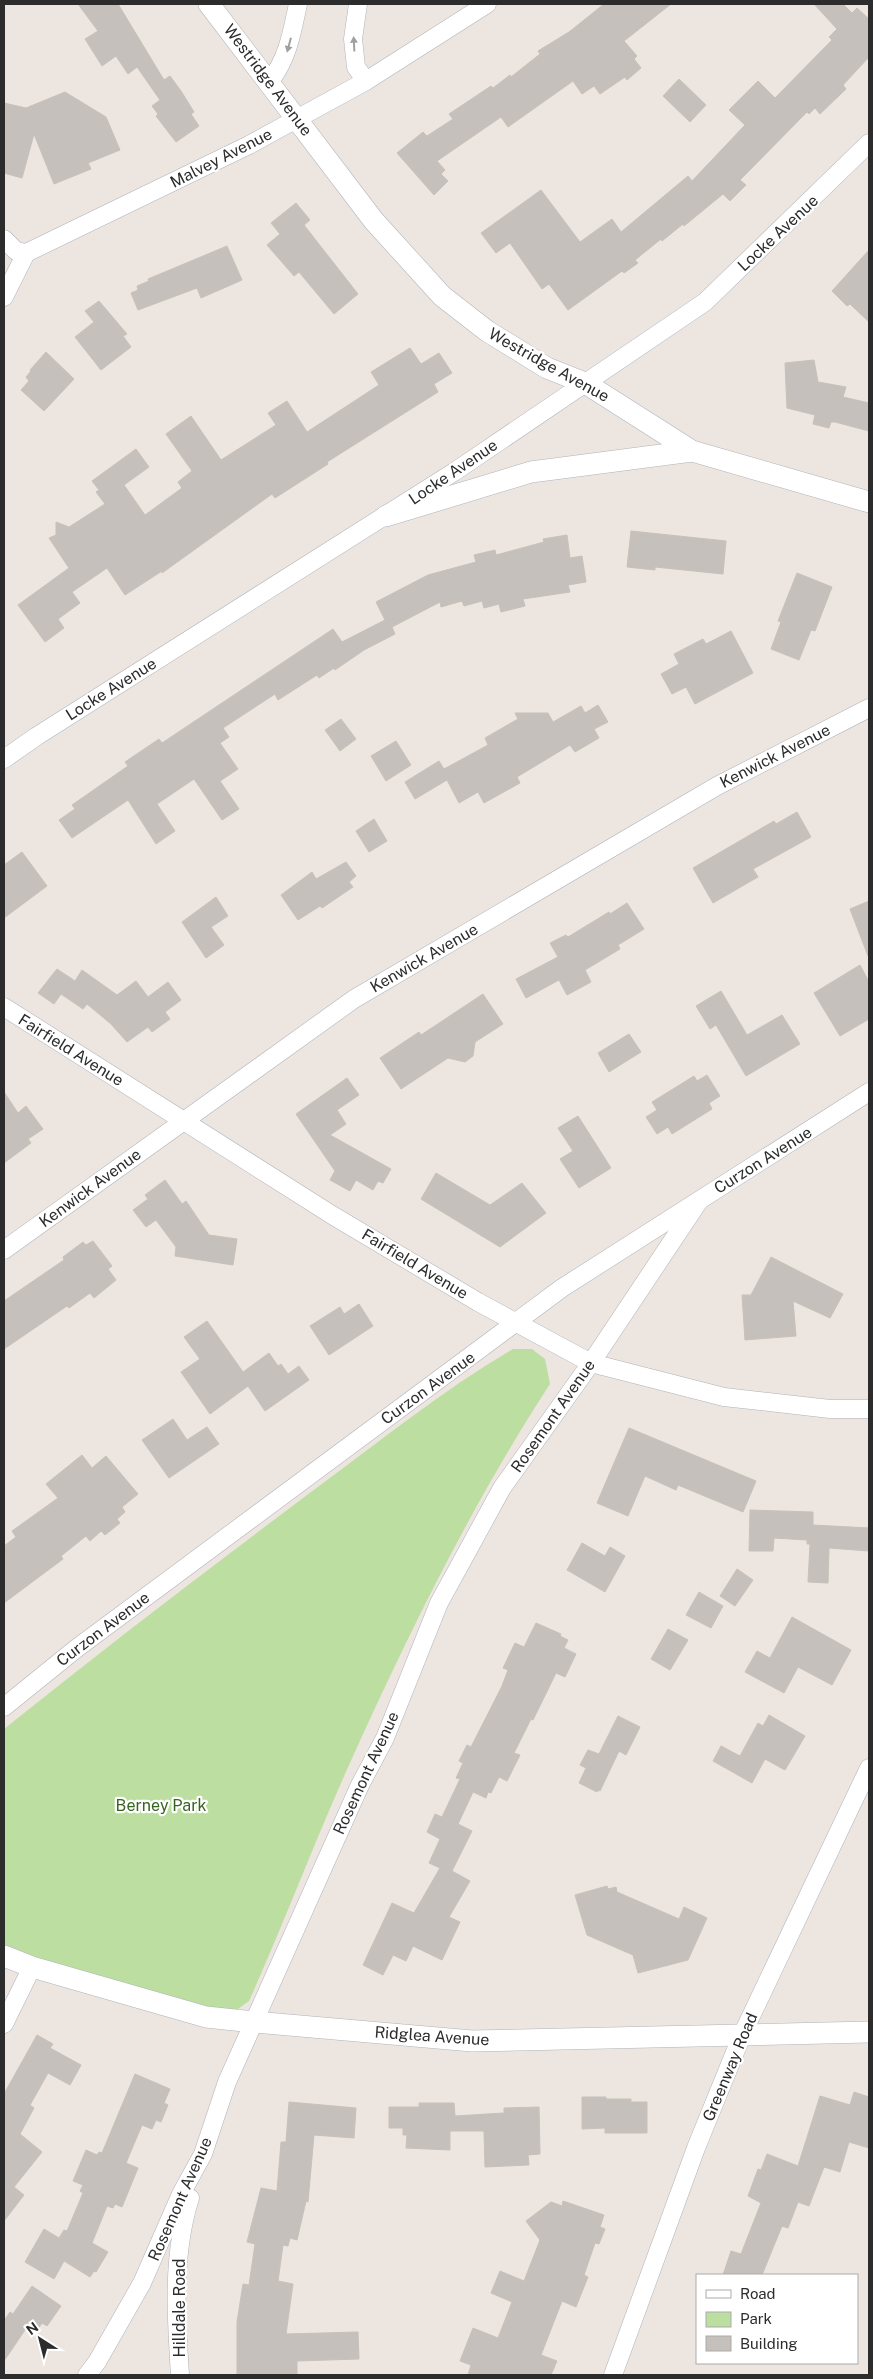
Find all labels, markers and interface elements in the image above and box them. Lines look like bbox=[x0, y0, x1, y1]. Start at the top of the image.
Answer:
street label: Westridge Avenue bbox=[220, 20, 316, 140]
one-way arrow bbox=[349, 36, 357, 52]
one-way arrow bbox=[285, 37, 293, 52]
street label: Malvey Avenue bbox=[167, 124, 275, 192]
street label: Locke Avenue bbox=[734, 191, 822, 275]
street label: Westridge Avenue bbox=[485, 324, 613, 406]
street label: Locke Avenue bbox=[405, 435, 501, 509]
street label: Locke Avenue bbox=[62, 654, 160, 724]
street label: Kenwick Avenue bbox=[717, 720, 833, 792]
street label: Kenwick Avenue bbox=[367, 919, 481, 997]
street label: Fairfield Avenue bbox=[15, 1010, 127, 1090]
street label: Curzon Avenue bbox=[711, 1122, 815, 1198]
street label: Kenwick Avenue bbox=[35, 1145, 145, 1231]
street label: Fairfield Avenue bbox=[358, 1225, 472, 1303]
street label: Curzon Avenue bbox=[377, 1348, 479, 1428]
street label: Rosemont Avenue bbox=[507, 1356, 599, 1476]
street label: Curzon Avenue bbox=[53, 1588, 153, 1670]
street label: Rosemont Avenue bbox=[329, 1708, 403, 1838]
park label: Berney Park bbox=[116, 1796, 206, 1815]
street label: Greenway Road bbox=[699, 2010, 761, 2124]
street label: Ridglea Avenue bbox=[374, 2023, 490, 2049]
street label: Rosemont Avenue bbox=[144, 2134, 216, 2264]
street label: Hilldale Road bbox=[170, 2259, 189, 2357]
legend bbox=[696, 2274, 858, 2364]
text: Road bbox=[740, 2285, 776, 2302]
text: Park bbox=[740, 2310, 772, 2327]
north arrow bbox=[15, 2314, 65, 2364]
text: N bbox=[23, 2319, 41, 2338]
text: Building bbox=[740, 2335, 798, 2352]

